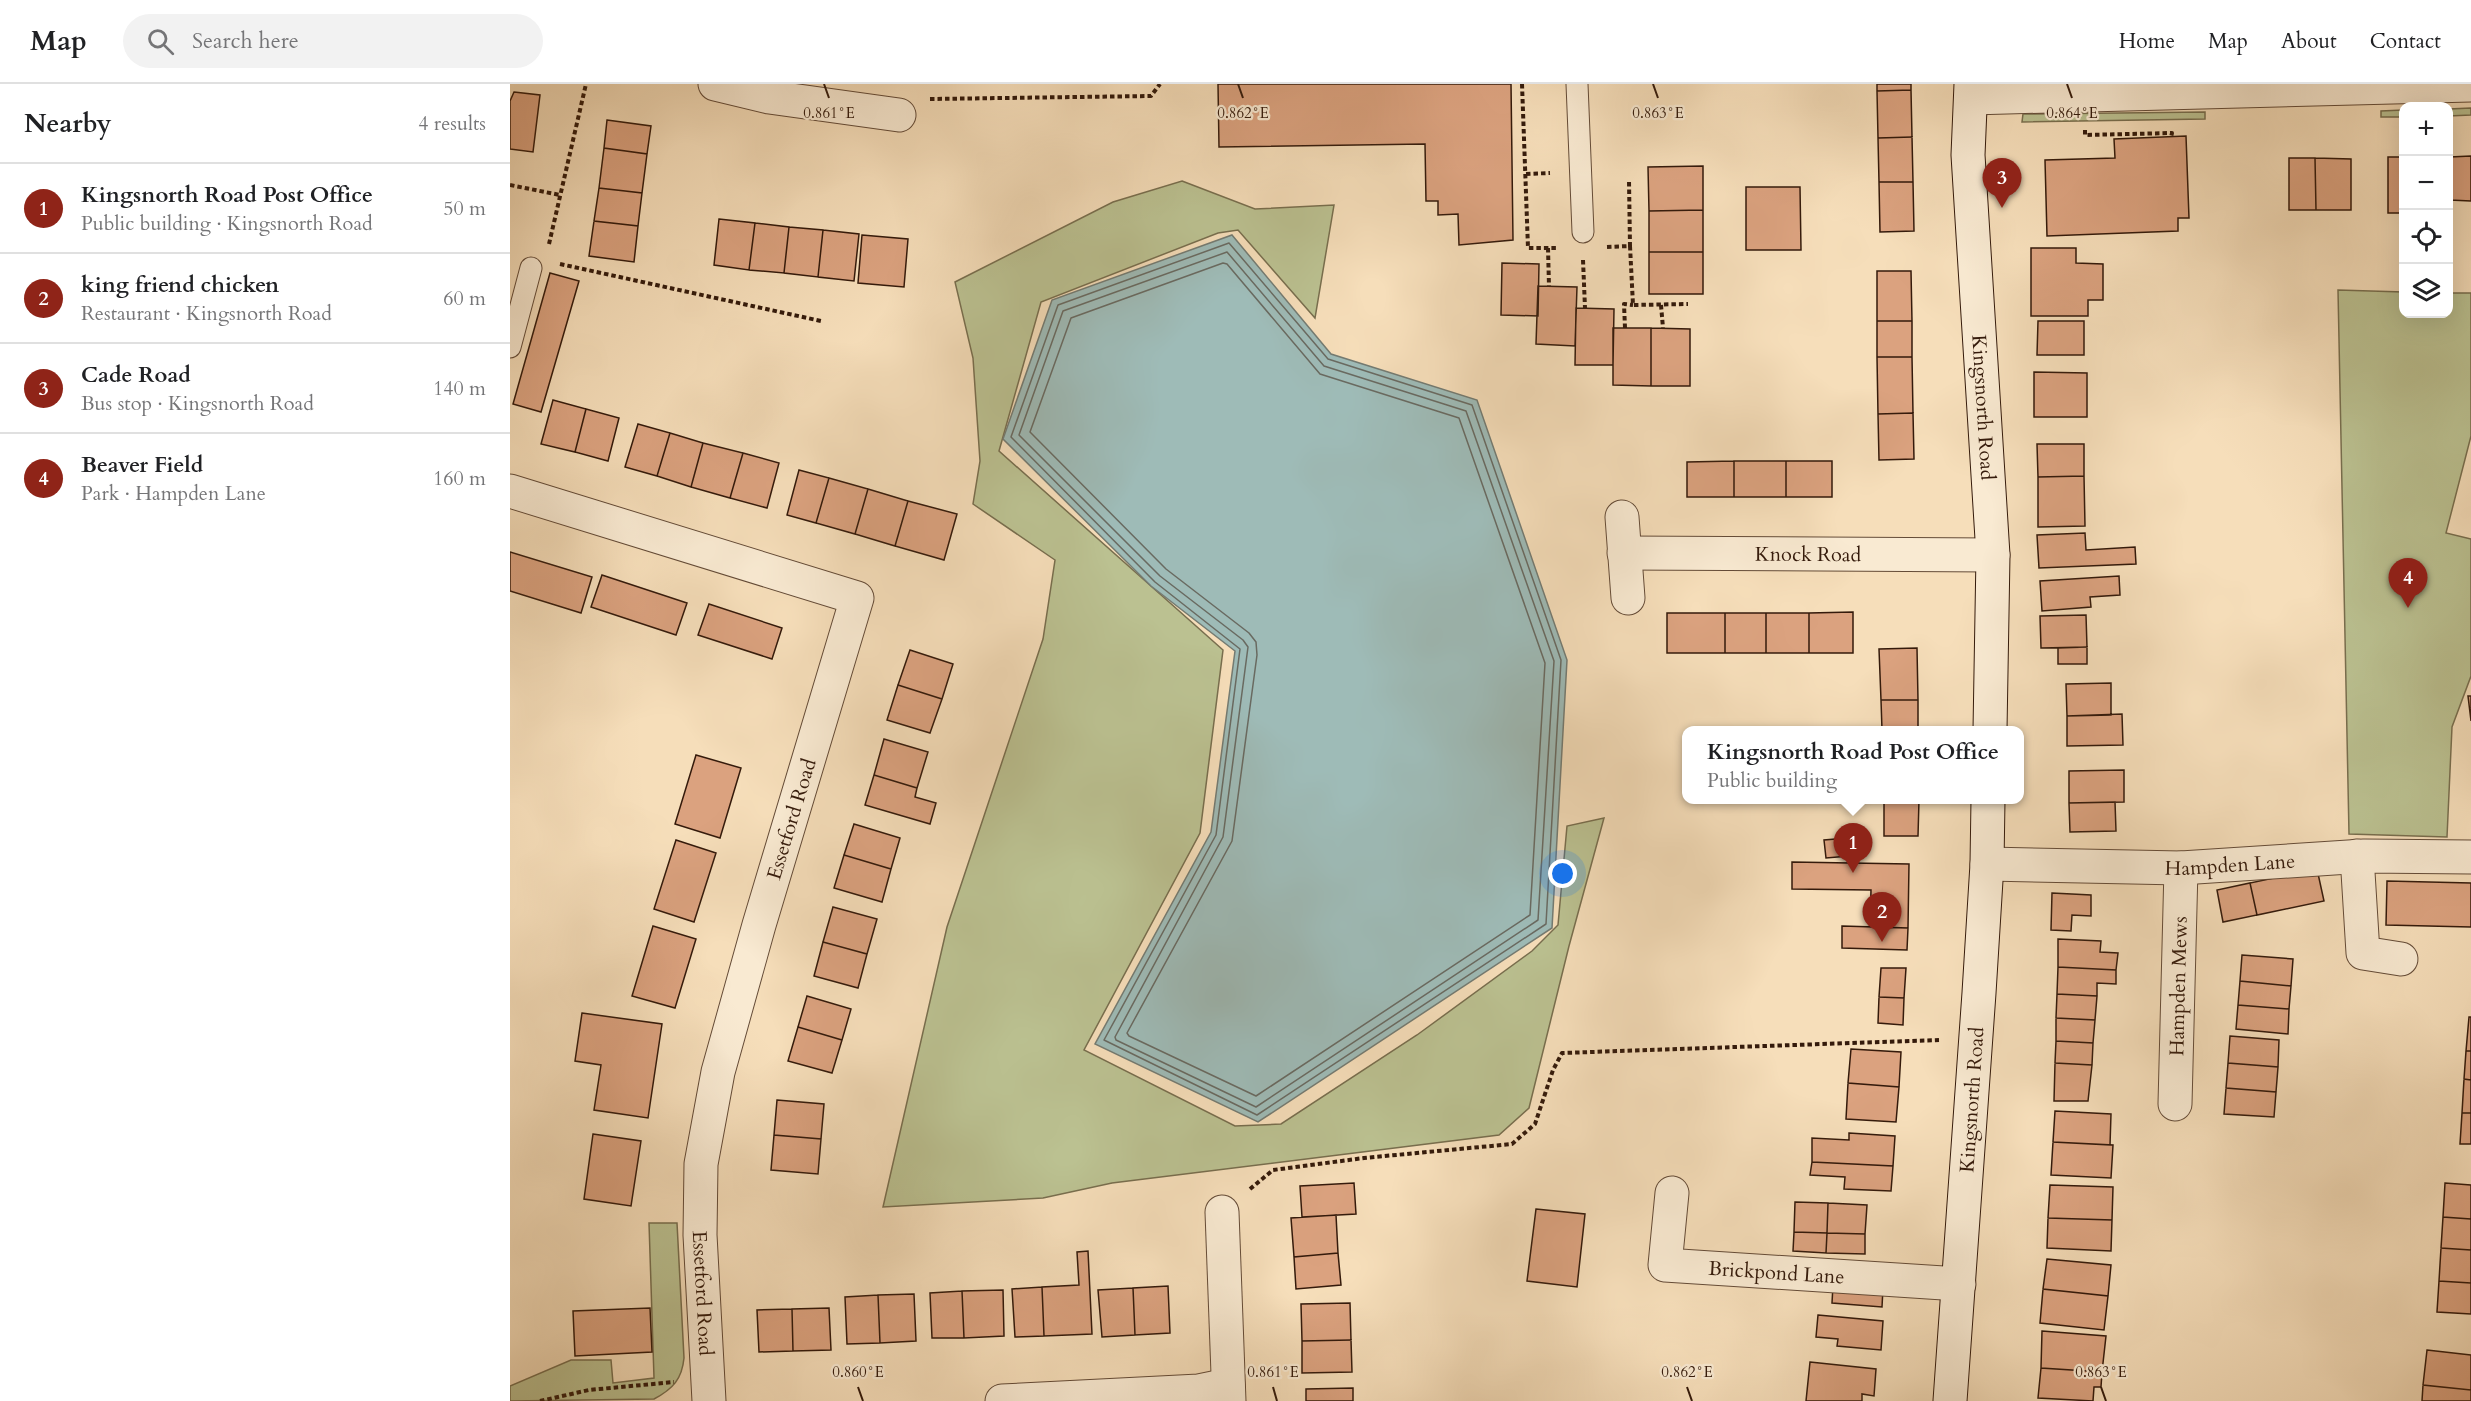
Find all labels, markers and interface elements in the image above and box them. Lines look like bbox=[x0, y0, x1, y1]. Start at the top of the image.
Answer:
search box bbox=[123, 14, 543, 68]
text: Map bbox=[30, 22, 87, 60]
icon: search bbox=[144, 25, 177, 58]
text: Search here bbox=[192, 26, 299, 56]
text: Home bbox=[2119, 27, 2175, 56]
text: Map bbox=[2208, 27, 2248, 56]
text: About bbox=[2281, 27, 2337, 56]
text: Contact bbox=[2370, 27, 2441, 56]
map controls bbox=[2399, 102, 2453, 318]
button: + bbox=[2399, 102, 2453, 156]
text: 0.861°E bbox=[803, 103, 855, 123]
text: 0.862°E bbox=[1217, 103, 1269, 123]
text: 0.863°E bbox=[1632, 103, 1684, 123]
text: 0.864°E bbox=[2046, 103, 2098, 123]
text: Nearby bbox=[24, 106, 112, 141]
text: 4 results bbox=[418, 110, 486, 137]
button: − bbox=[2399, 156, 2453, 210]
pin: 3 bbox=[1982, 158, 2022, 208]
text: Kingsnorth Road Post Office bbox=[81, 180, 373, 210]
text: 1 bbox=[38, 195, 49, 222]
text: 50 m bbox=[443, 195, 486, 222]
text: Public building · Kingsnorth Road bbox=[81, 210, 373, 237]
button: locate bbox=[2399, 210, 2453, 264]
button: layers bbox=[2399, 264, 2453, 318]
text: king friend chicken bbox=[81, 270, 279, 300]
text: 2 bbox=[38, 285, 49, 312]
text: 60 m bbox=[443, 285, 486, 312]
text: Restaurant · Kingsnorth Road bbox=[81, 300, 332, 327]
street label: Kingsnorth Road bbox=[1965, 334, 2001, 482]
text: Cade Road bbox=[81, 360, 191, 390]
text: 3 bbox=[38, 375, 49, 402]
text: 140 m bbox=[433, 375, 486, 402]
text: Bus stop · Kingsnorth Road bbox=[81, 390, 314, 417]
text: Beaver Field bbox=[81, 450, 203, 480]
text: 4 bbox=[38, 465, 49, 492]
text: 160 m bbox=[433, 465, 486, 492]
text: Park · Hampden Lane bbox=[81, 480, 266, 507]
street label: Knock Road bbox=[1755, 541, 1862, 568]
pin: 4 bbox=[2388, 558, 2428, 608]
popup bbox=[1682, 726, 2024, 804]
text: Kingsnorth Road Post Office bbox=[1707, 737, 1999, 767]
street label: Essetford Road bbox=[760, 755, 823, 883]
text: Public building bbox=[1707, 767, 1837, 794]
pin: 1 bbox=[1834, 824, 1872, 873]
street label: Hampden Lane bbox=[2164, 848, 2296, 882]
your location bbox=[1548, 859, 1577, 888]
pin: 2 bbox=[1862, 892, 1902, 942]
street label: Hampden Mews bbox=[2163, 916, 2194, 1056]
street label: Kingsnorth Road bbox=[1953, 1026, 1991, 1174]
street label: Essetford Road bbox=[686, 1230, 720, 1357]
street label: Brickpond Lane bbox=[1707, 1255, 1845, 1291]
text: 0.860°E bbox=[832, 1362, 884, 1382]
text: 0.861°E bbox=[1247, 1362, 1299, 1382]
text: 0.862°E bbox=[1661, 1362, 1713, 1382]
text: 0.863°E bbox=[2075, 1362, 2127, 1382]

